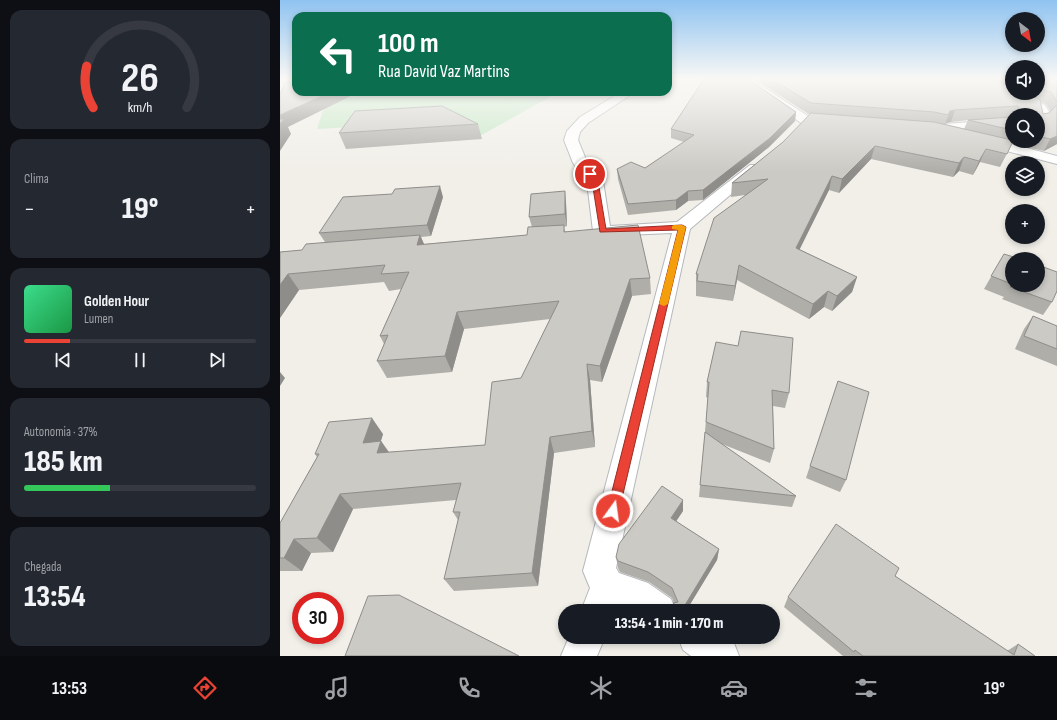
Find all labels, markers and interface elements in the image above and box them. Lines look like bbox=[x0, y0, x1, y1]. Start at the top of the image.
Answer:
north arrow bbox=[1005, 12, 1045, 52]
map controls bbox=[1005, 12, 1045, 292]
text: 100 m bbox=[378, 27, 439, 60]
icon: left bbox=[312, 28, 364, 80]
text: 26 bbox=[121, 53, 159, 102]
button: sound bbox=[1005, 60, 1045, 100]
text: Rua David Vaz Martins bbox=[378, 61, 510, 82]
text: km/h bbox=[128, 98, 152, 115]
button: search bbox=[1005, 108, 1045, 148]
button: layers bbox=[1005, 156, 1045, 196]
pin bbox=[573, 157, 607, 191]
icon: arrive bbox=[579, 163, 601, 185]
text: Clima bbox=[24, 171, 49, 187]
text: 19° bbox=[122, 191, 158, 227]
text: − bbox=[24, 196, 35, 223]
text: + bbox=[245, 196, 256, 223]
button: + bbox=[1005, 204, 1045, 244]
button: − bbox=[1005, 252, 1045, 292]
text: Golden Hour bbox=[84, 292, 149, 311]
text: Lumen bbox=[84, 311, 113, 327]
icon: previous bbox=[52, 349, 74, 371]
icon: pause bbox=[129, 349, 151, 371]
icon: next bbox=[206, 349, 228, 371]
text: Autonomia · 37% bbox=[24, 424, 98, 440]
text: 185 km bbox=[24, 444, 103, 480]
position arrow bbox=[592, 490, 634, 532]
text: Chegada bbox=[24, 559, 62, 575]
text: 13:54 bbox=[24, 579, 86, 615]
speed limit sign: 30 bbox=[292, 592, 344, 644]
text: 13:54 · 1 min · 170 m bbox=[615, 614, 723, 633]
icon: directions bbox=[191, 674, 219, 702]
icon: music bbox=[323, 674, 351, 702]
icon: phone bbox=[455, 674, 483, 702]
icon: climate bbox=[587, 674, 615, 702]
icon: car bbox=[720, 674, 748, 702]
icon: filters bbox=[852, 674, 880, 702]
text: 13:53 bbox=[52, 678, 87, 699]
text: 19° bbox=[984, 678, 1005, 699]

